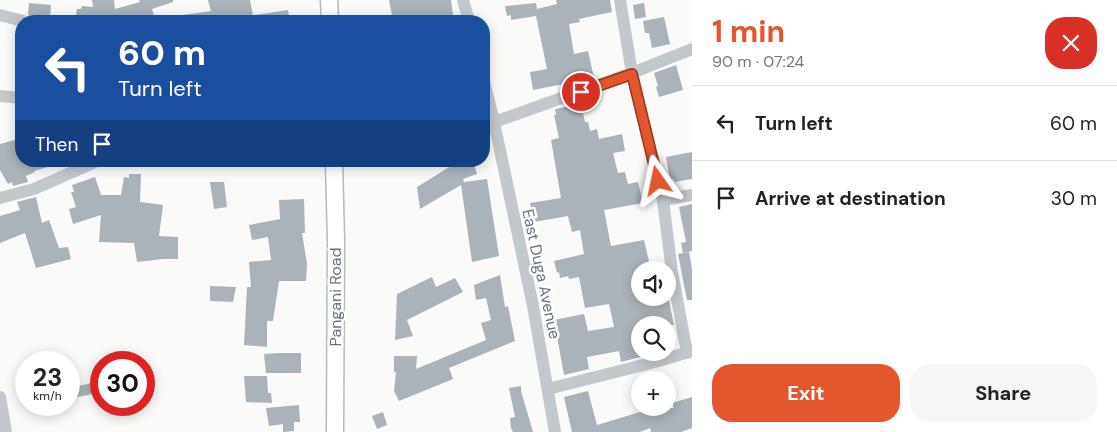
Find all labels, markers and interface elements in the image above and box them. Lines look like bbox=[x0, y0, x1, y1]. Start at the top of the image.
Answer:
text: 1 min bbox=[712, 12, 785, 51]
button: close bbox=[1045, 17, 1097, 69]
text: 60 m bbox=[118, 30, 206, 76]
icon: left bbox=[35, 35, 100, 100]
text: 90 m · 07:24 bbox=[712, 51, 804, 72]
pin bbox=[560, 71, 602, 113]
text: Turn left bbox=[118, 74, 202, 103]
icon: arrive bbox=[567, 78, 595, 106]
icon: left bbox=[712, 109, 740, 137]
text: Turn left bbox=[755, 111, 833, 136]
text: 60 m bbox=[1050, 111, 1097, 136]
icon: arrive bbox=[88, 130, 116, 158]
text: Then bbox=[35, 132, 78, 157]
position arrow bbox=[631, 154, 683, 206]
icon: arrive bbox=[712, 184, 740, 212]
text: Arrive at destination bbox=[755, 186, 946, 211]
text: 30 m bbox=[1051, 186, 1097, 211]
street label: East Duga Avenue bbox=[517, 207, 566, 341]
street label: Pangani Road bbox=[325, 248, 346, 346]
map controls bbox=[631, 261, 676, 416]
button: sound bbox=[631, 261, 676, 306]
button: search bbox=[631, 316, 676, 361]
speed limit sign: 30 bbox=[90, 351, 155, 416]
text: 23 bbox=[33, 361, 62, 394]
button: Exit bbox=[712, 364, 900, 422]
button: Share bbox=[910, 364, 1097, 422]
button: + bbox=[631, 371, 676, 416]
text: km/h bbox=[33, 388, 62, 404]

